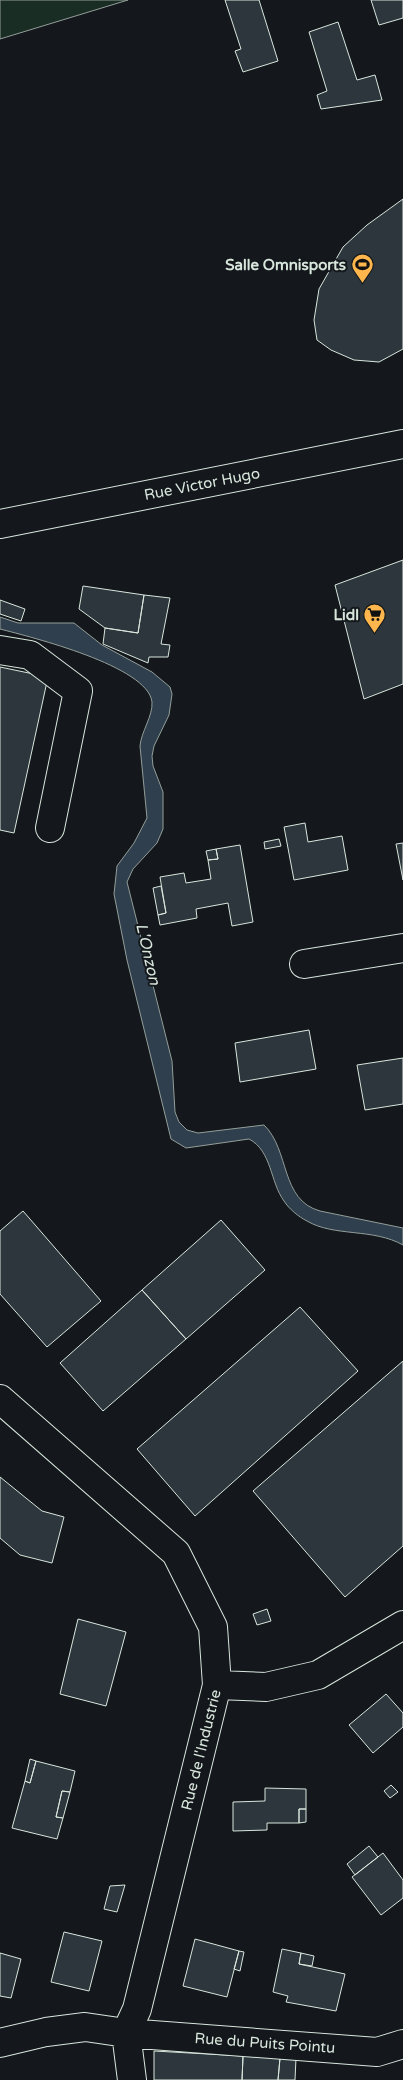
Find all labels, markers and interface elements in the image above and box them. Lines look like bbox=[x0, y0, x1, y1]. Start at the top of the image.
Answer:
sports icon: Salle Omnisports bbox=[350, 253, 374, 284]
place label: Salle Omnisports bbox=[225, 256, 346, 275]
street label: Rue Victor Hugo bbox=[143, 464, 261, 504]
supermarket icon: Lidl bbox=[363, 603, 387, 634]
place label: Lidl bbox=[333, 606, 359, 624]
water label: L'Onzon bbox=[131, 921, 165, 988]
street label: Rue de l'Industrie bbox=[177, 1688, 225, 1812]
street label: Rue du Puits Pointu bbox=[194, 2029, 336, 2057]

